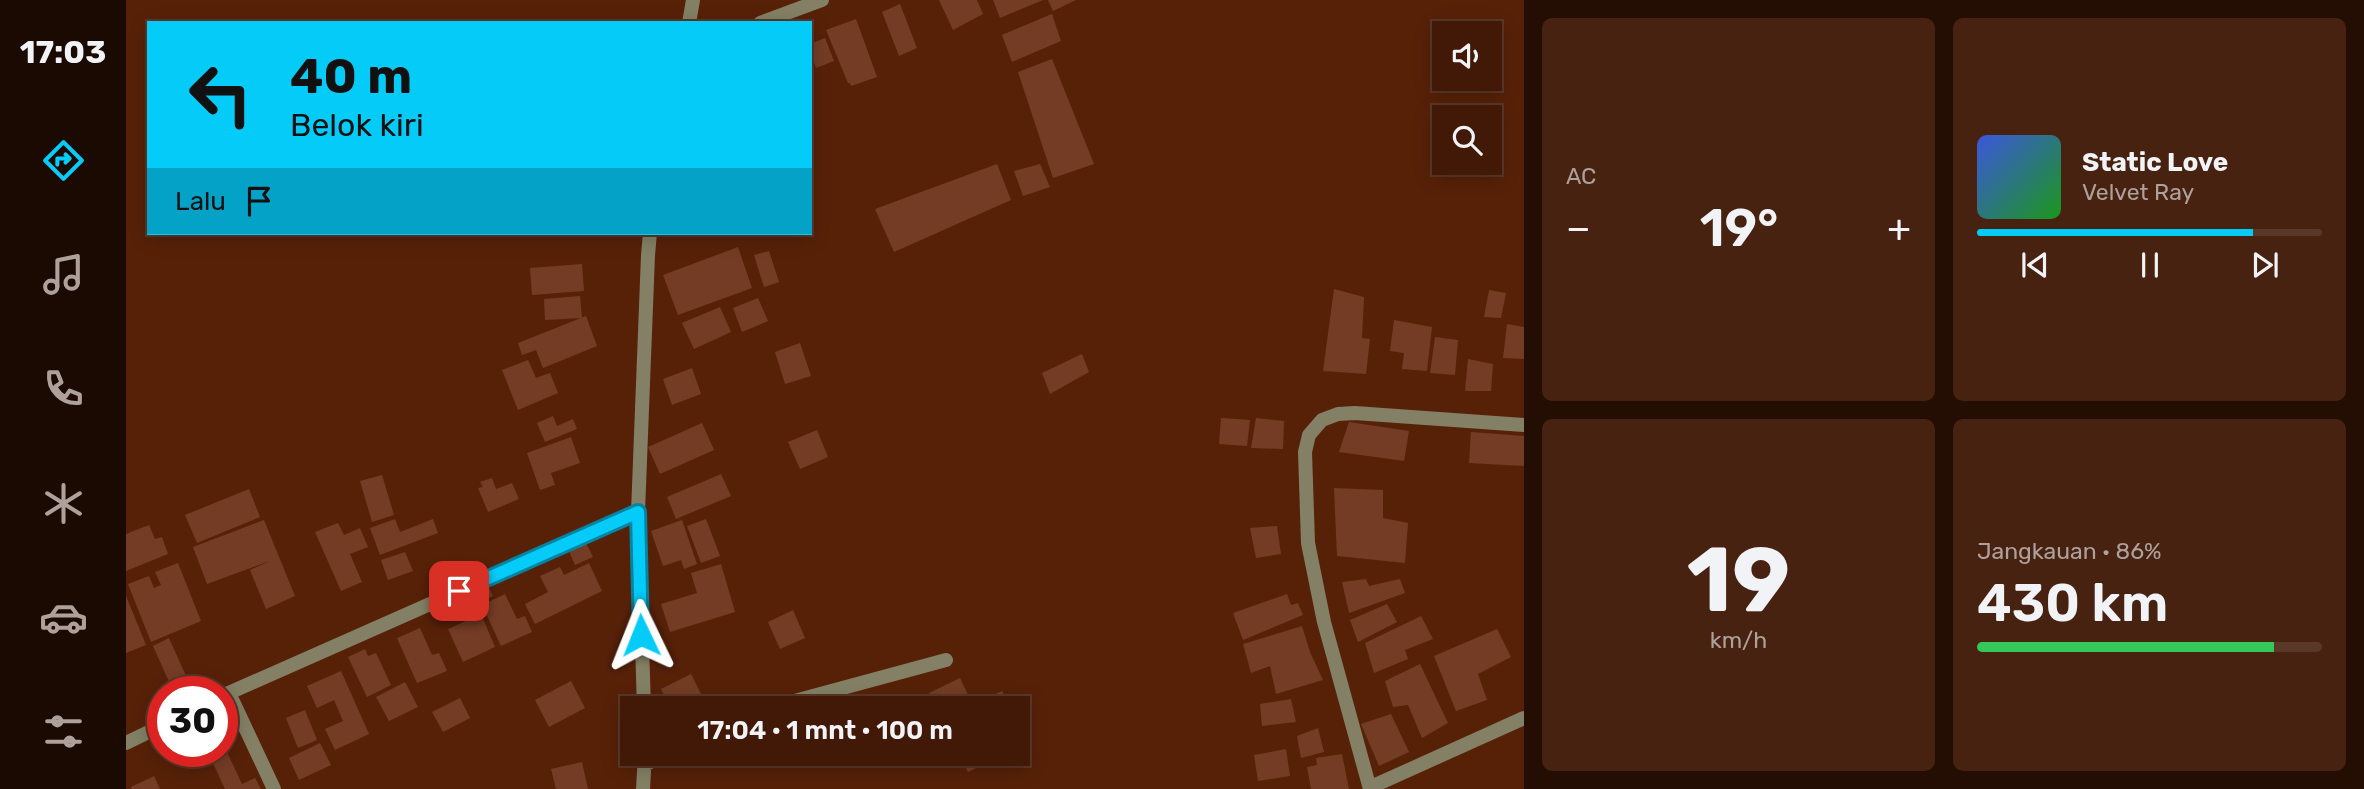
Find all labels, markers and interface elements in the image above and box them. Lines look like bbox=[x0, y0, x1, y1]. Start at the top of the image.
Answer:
map controls bbox=[1432, 21, 1502, 175]
button: sound bbox=[1432, 21, 1502, 91]
text: 17:03 bbox=[20, 33, 106, 71]
text: 40 m bbox=[290, 47, 412, 105]
icon: left bbox=[175, 49, 266, 140]
button: search bbox=[1432, 105, 1502, 175]
text: Belok kiri bbox=[290, 106, 424, 144]
icon: directions bbox=[39, 136, 88, 185]
text: Static Love bbox=[2082, 147, 2228, 178]
text: AC bbox=[1566, 162, 1596, 190]
text: Velvet Ray bbox=[2082, 178, 2194, 206]
icon: arrive bbox=[240, 182, 278, 220]
text: Lalu bbox=[175, 186, 226, 217]
text: 19° bbox=[1700, 197, 1778, 259]
text: − bbox=[1566, 205, 1591, 251]
text: + bbox=[1887, 205, 1911, 251]
icon: previous bbox=[2016, 246, 2054, 284]
icon: pause bbox=[2131, 246, 2169, 284]
icon: next bbox=[2246, 246, 2284, 284]
icon: music bbox=[39, 250, 88, 299]
icon: phone bbox=[39, 364, 88, 413]
icon: climate bbox=[39, 479, 88, 528]
text: 19 bbox=[1687, 526, 1790, 634]
text: Jangkauan · 86% bbox=[1977, 537, 2162, 565]
pin bbox=[429, 561, 489, 621]
icon: arrive bbox=[440, 572, 478, 610]
text: 430 km bbox=[1977, 572, 2168, 634]
icon: car bbox=[39, 593, 88, 642]
position arrow bbox=[604, 598, 678, 672]
text: km/h bbox=[1710, 626, 1767, 654]
speed limit sign: 30 bbox=[147, 676, 238, 767]
icon: filters bbox=[39, 707, 88, 756]
text: 17:04 · 1 mnt · 100 m bbox=[697, 715, 953, 746]

